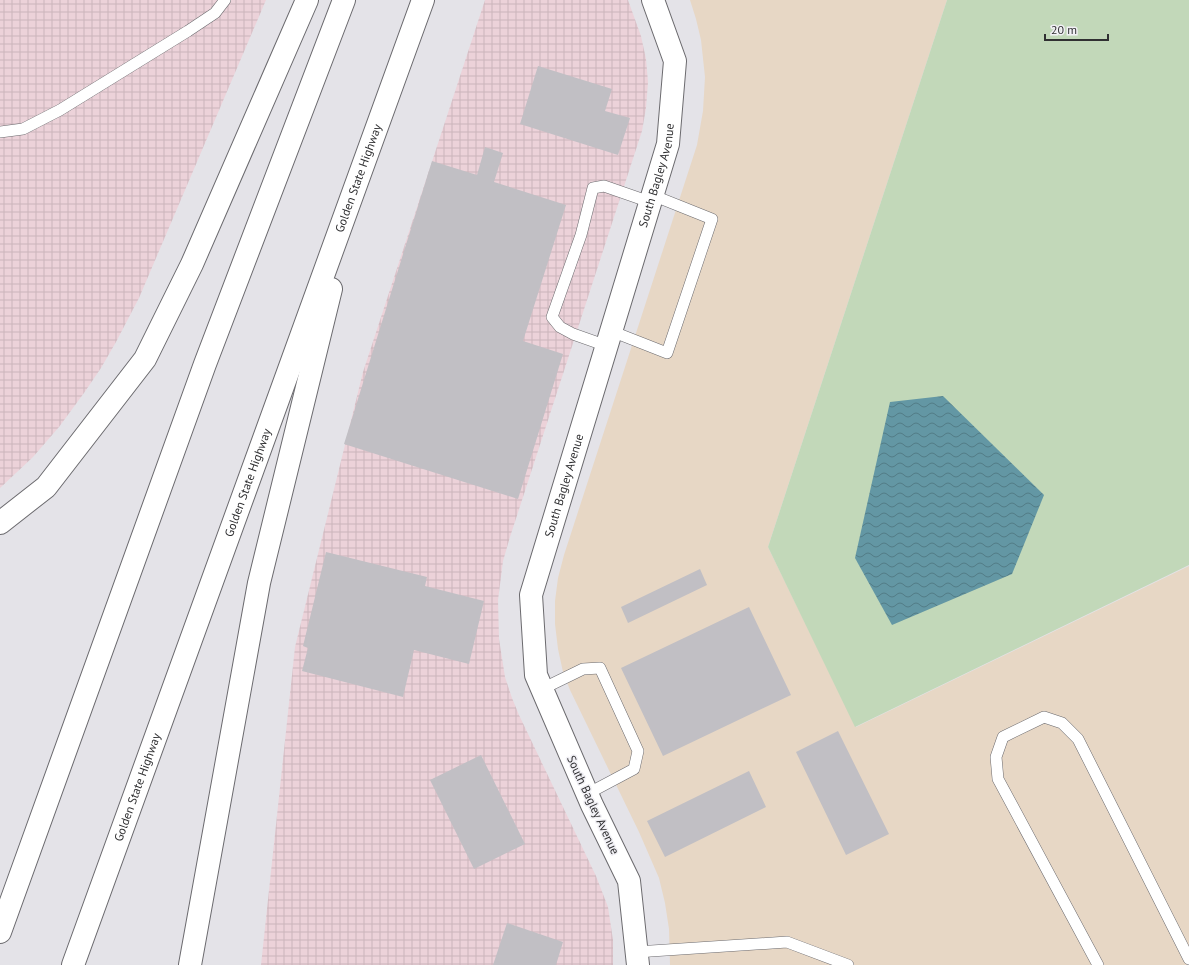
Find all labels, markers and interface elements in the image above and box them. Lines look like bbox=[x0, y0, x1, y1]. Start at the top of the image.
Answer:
scale bar bbox=[1045, 16, 1108, 42]
text: 20 m bbox=[1051, 22, 1077, 37]
street label: Golden State Highway bbox=[331, 121, 385, 234]
street label: South Bagley Avenue bbox=[635, 123, 677, 229]
street label: Golden State Highway bbox=[221, 426, 274, 539]
street label: South Bagley Avenue bbox=[541, 432, 587, 539]
street label: Golden State Highway bbox=[110, 731, 164, 843]
street label: South Bagley Avenue bbox=[564, 753, 623, 857]

